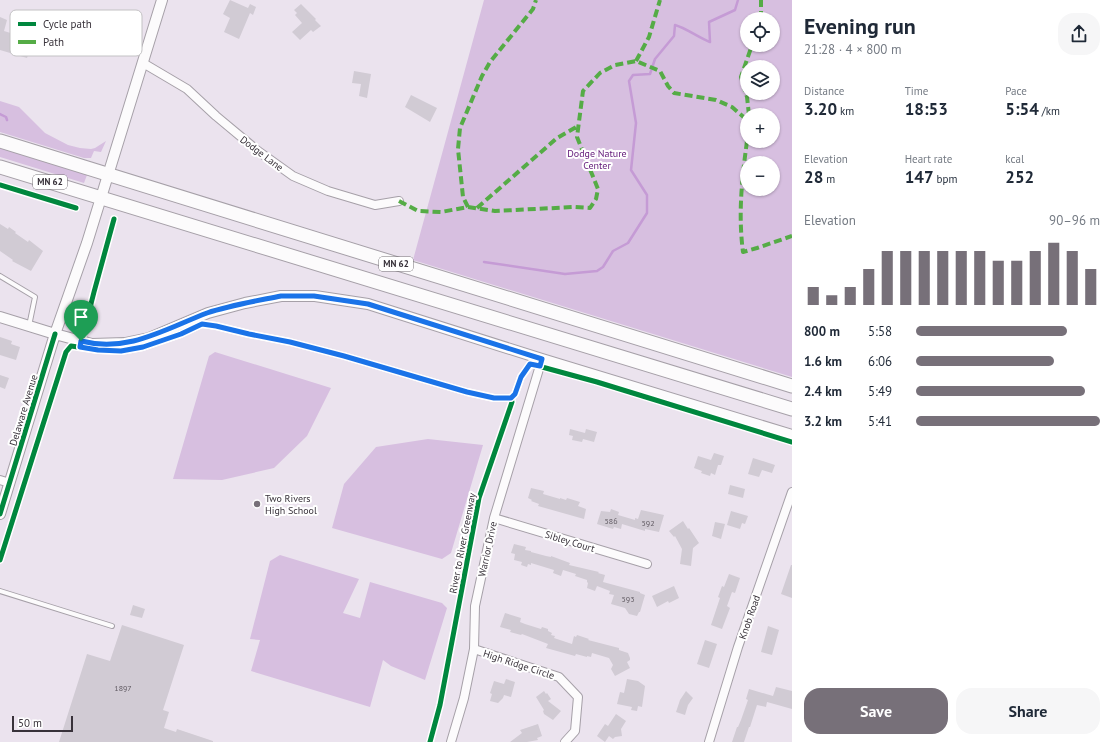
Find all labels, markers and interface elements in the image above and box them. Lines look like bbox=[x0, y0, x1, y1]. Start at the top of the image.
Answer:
legend bbox=[10, 10, 142, 56]
map controls bbox=[740, 12, 780, 196]
button: locate bbox=[740, 12, 780, 52]
text: Evening run bbox=[804, 12, 916, 40]
button: share bbox=[1058, 13, 1100, 55]
text: Cycle path bbox=[43, 17, 92, 31]
text: Path bbox=[43, 35, 64, 49]
text: 21:28 · 4 × 800 m bbox=[804, 41, 901, 58]
button: layers bbox=[740, 60, 780, 100]
text: Distance bbox=[804, 84, 844, 98]
text: Time bbox=[905, 84, 928, 98]
text: Pace bbox=[1005, 84, 1027, 98]
text: 3.20 bbox=[804, 98, 837, 120]
text: 18:53 bbox=[905, 98, 948, 120]
text: 5:54 bbox=[1005, 98, 1039, 120]
text: km bbox=[837, 104, 854, 118]
text: /km bbox=[1039, 104, 1060, 118]
button: + bbox=[740, 108, 780, 148]
street label: Dodge Lane bbox=[237, 133, 286, 174]
park label: Dodge Nature Center bbox=[567, 147, 627, 172]
text: Elevation bbox=[804, 152, 848, 166]
text: Heart rate bbox=[905, 152, 952, 166]
text: kcal bbox=[1005, 152, 1024, 166]
button: − bbox=[740, 156, 780, 196]
text: 28 bbox=[804, 166, 823, 188]
text: 147 bbox=[905, 166, 934, 188]
text: 252 bbox=[1005, 166, 1034, 188]
text: m bbox=[823, 172, 835, 186]
text: bpm bbox=[934, 172, 957, 186]
road number: MN 62 bbox=[33, 175, 67, 189]
text: Elevation bbox=[804, 212, 856, 229]
text: 90–96 m bbox=[1049, 212, 1100, 229]
road number: MN 62 bbox=[379, 257, 413, 271]
pin bbox=[64, 300, 98, 341]
icon: arrive bbox=[70, 306, 92, 328]
text: 800 m bbox=[804, 323, 840, 340]
text: 5:58 bbox=[868, 323, 892, 340]
text: 1.6 km bbox=[804, 353, 842, 370]
text: 6:06 bbox=[868, 353, 892, 370]
street label: Delaware Avenue bbox=[6, 373, 40, 447]
text: 2.4 km bbox=[804, 383, 842, 400]
text: 5:49 bbox=[868, 383, 892, 400]
text: 3.2 km bbox=[804, 413, 842, 430]
text: 5:41 bbox=[868, 413, 892, 430]
street label: River to River Greenway bbox=[446, 491, 479, 595]
place label: Two Rivers High School bbox=[265, 492, 317, 517]
marker: Two Rivers High School bbox=[252, 499, 262, 509]
house number: 586 bbox=[604, 516, 618, 526]
house number: 592 bbox=[641, 518, 655, 528]
street label: Warrior Drive bbox=[475, 520, 500, 578]
street label: Sibley Court bbox=[543, 528, 597, 555]
street label: Knob Road bbox=[736, 593, 763, 641]
house number: 593 bbox=[621, 594, 635, 604]
street label: High Ridge Circle bbox=[481, 647, 556, 682]
house number: 1897 bbox=[114, 683, 132, 693]
button: Save bbox=[804, 688, 948, 734]
button: Share bbox=[956, 688, 1100, 734]
scale bar bbox=[12, 714, 73, 733]
text: 50 m bbox=[18, 716, 42, 730]

